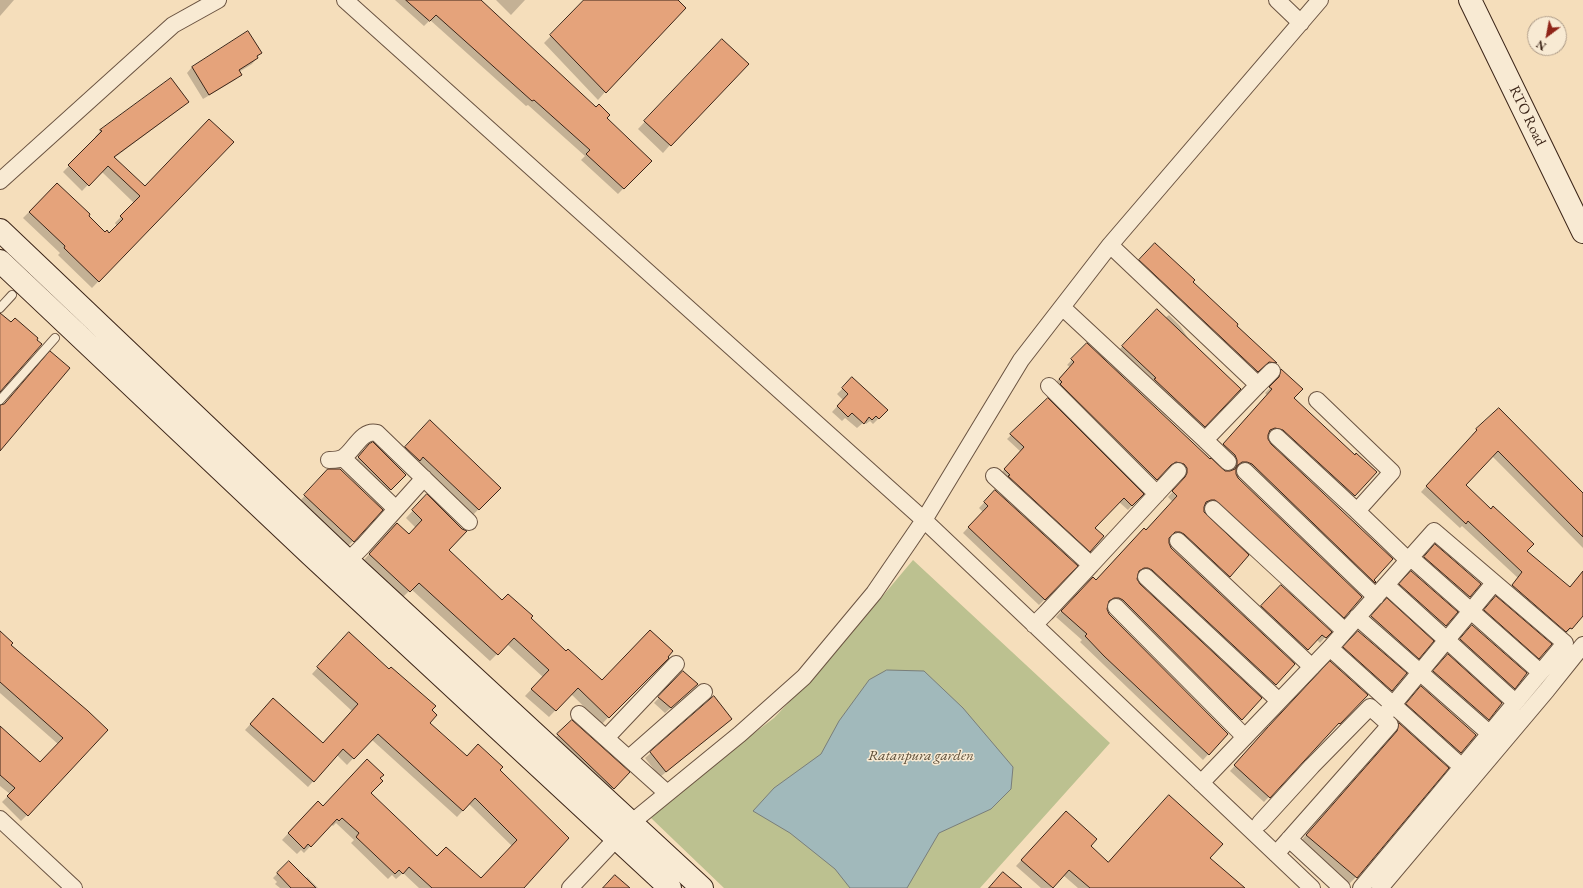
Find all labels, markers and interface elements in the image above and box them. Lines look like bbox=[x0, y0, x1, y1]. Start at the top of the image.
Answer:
north arrow bbox=[1527, 16, 1567, 56]
text: N bbox=[1534, 37, 1549, 54]
street label: RTO Road bbox=[1505, 83, 1549, 149]
park label: Ratanpura garden bbox=[868, 747, 974, 765]

